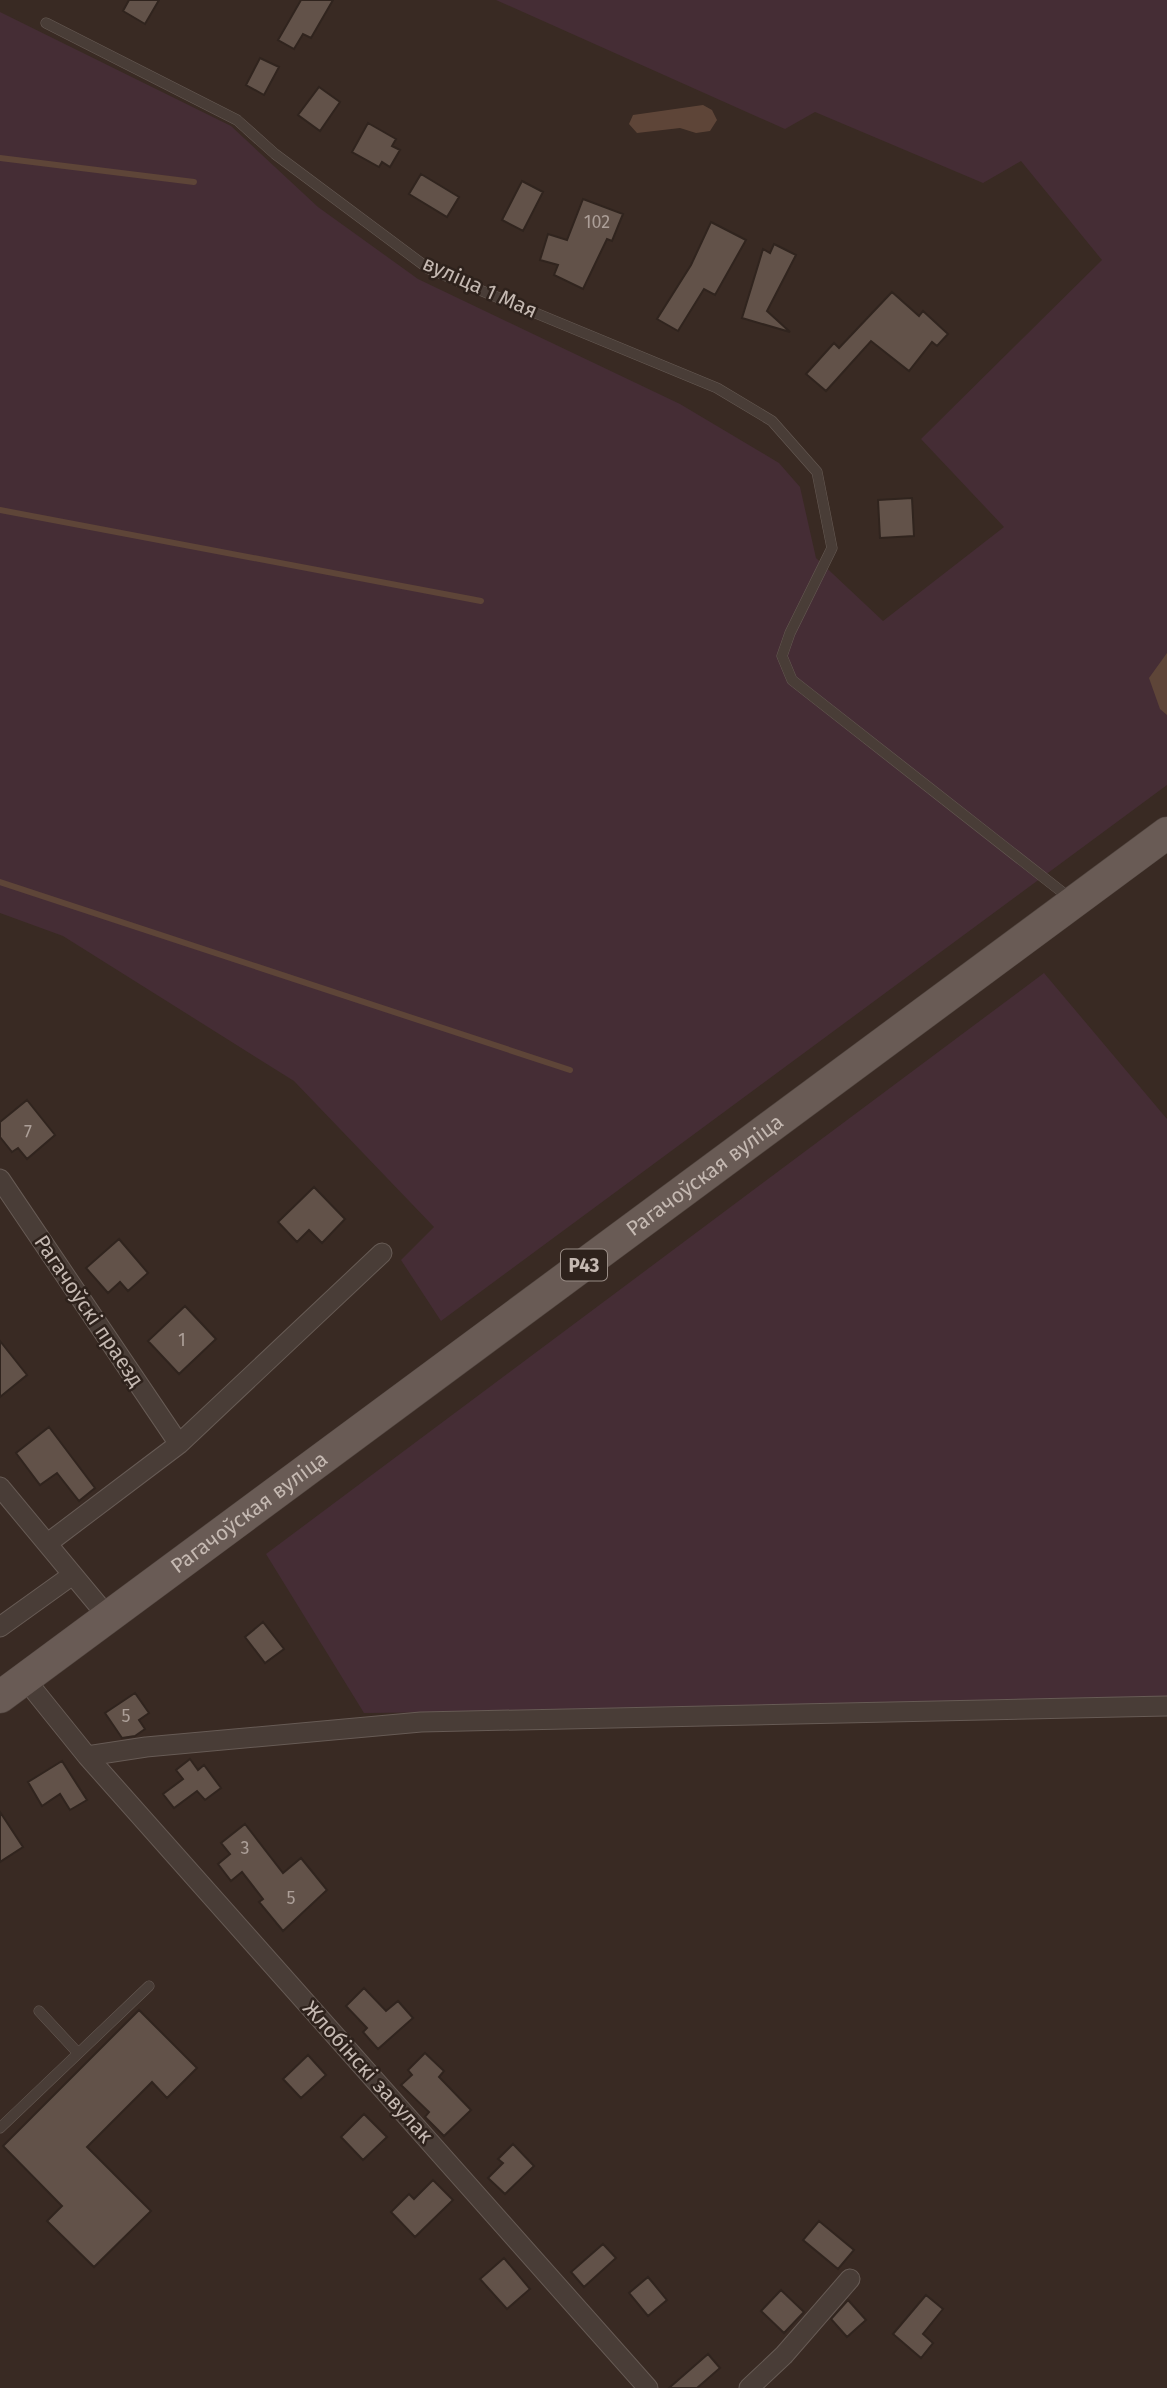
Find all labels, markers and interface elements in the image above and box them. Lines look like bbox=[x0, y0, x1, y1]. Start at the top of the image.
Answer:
house number: 102 bbox=[584, 211, 610, 233]
street label: вуліца 1 Мая bbox=[419, 250, 541, 324]
street label: Рагачоўская вуліца bbox=[621, 1109, 788, 1242]
house number: 7 bbox=[24, 1121, 32, 1143]
street label: Рагачоўскі праезд bbox=[29, 1230, 149, 1392]
road number: Р43 bbox=[561, 1250, 607, 1280]
house number: 1 bbox=[178, 1329, 186, 1351]
street label: Рагачоўская вуліца bbox=[166, 1446, 333, 1579]
house number: 5 bbox=[121, 1705, 131, 1727]
house number: 3 bbox=[241, 1837, 249, 1859]
house number: 5 bbox=[286, 1887, 296, 1909]
street label: Жлобінскі завулак bbox=[297, 1996, 439, 2149]

